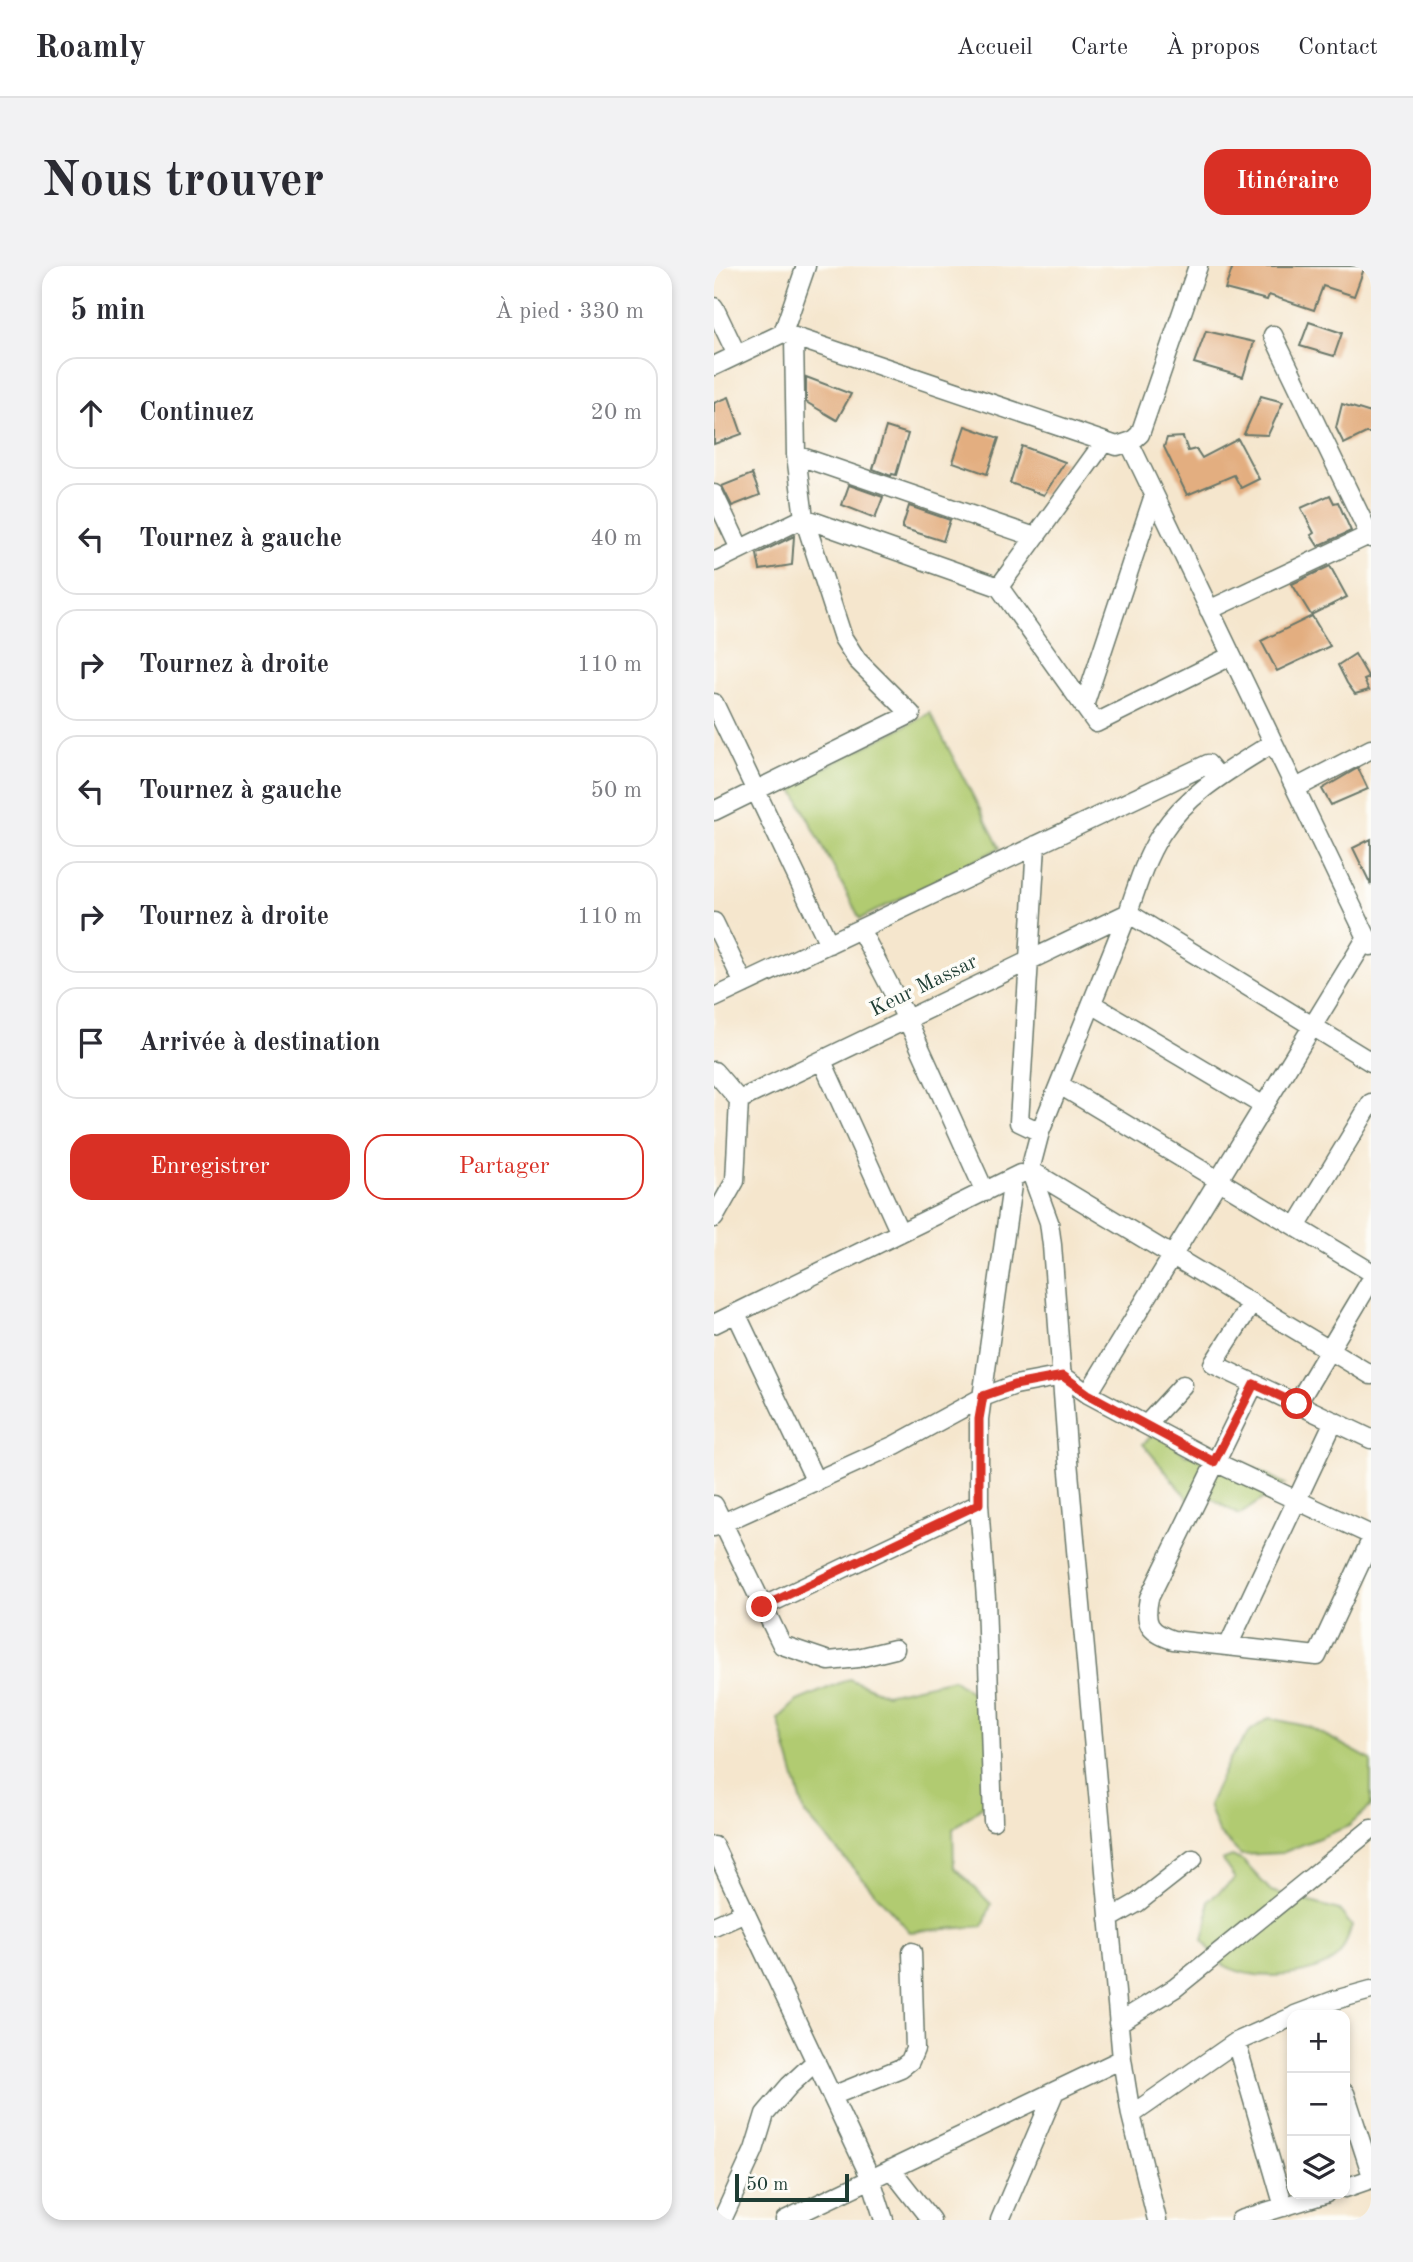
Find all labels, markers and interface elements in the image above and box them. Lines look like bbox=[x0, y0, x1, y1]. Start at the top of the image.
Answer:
text: Roamly bbox=[35, 32, 146, 65]
text: Accueil bbox=[957, 36, 1033, 60]
text: Carte bbox=[1071, 36, 1128, 60]
text: À propos bbox=[1166, 36, 1260, 60]
text: Contact bbox=[1298, 36, 1378, 60]
button: Itinéraire bbox=[1204, 149, 1371, 215]
text: Nous trouver bbox=[42, 158, 324, 207]
text: 5 min bbox=[70, 296, 145, 326]
text: À pied · 330 m bbox=[495, 300, 644, 323]
icon: ahead bbox=[72, 394, 110, 432]
text: Continuez bbox=[139, 400, 254, 426]
text: 20 m bbox=[591, 401, 642, 424]
icon: left bbox=[72, 520, 110, 558]
text: Tournez à gauche bbox=[139, 526, 342, 552]
text: 40 m bbox=[591, 527, 642, 550]
icon: right bbox=[72, 646, 110, 684]
text: Tournez à droite bbox=[139, 652, 329, 678]
text: 110 m bbox=[577, 653, 642, 676]
icon: left bbox=[72, 772, 110, 810]
text: Tournez à gauche bbox=[139, 778, 342, 804]
text: 50 m bbox=[591, 779, 642, 802]
icon: right bbox=[72, 898, 110, 936]
text: Tournez à droite bbox=[139, 904, 329, 930]
text: 110 m bbox=[577, 905, 642, 928]
street label: Keur Massar bbox=[867, 951, 981, 1021]
icon: arrive bbox=[72, 1024, 110, 1062]
text: Arrivée à destination bbox=[139, 1030, 381, 1056]
button: Enregistrer bbox=[70, 1134, 350, 1200]
button: Partager bbox=[364, 1134, 644, 1200]
route start bbox=[1281, 1388, 1312, 1419]
route end bbox=[746, 1591, 777, 1622]
map controls bbox=[1287, 2010, 1350, 2199]
button: + bbox=[1287, 2010, 1350, 2073]
button: − bbox=[1287, 2073, 1350, 2136]
button: layers bbox=[1287, 2136, 1350, 2199]
scale bar bbox=[735, 2171, 849, 2203]
text: 50 m bbox=[746, 2176, 788, 2195]

